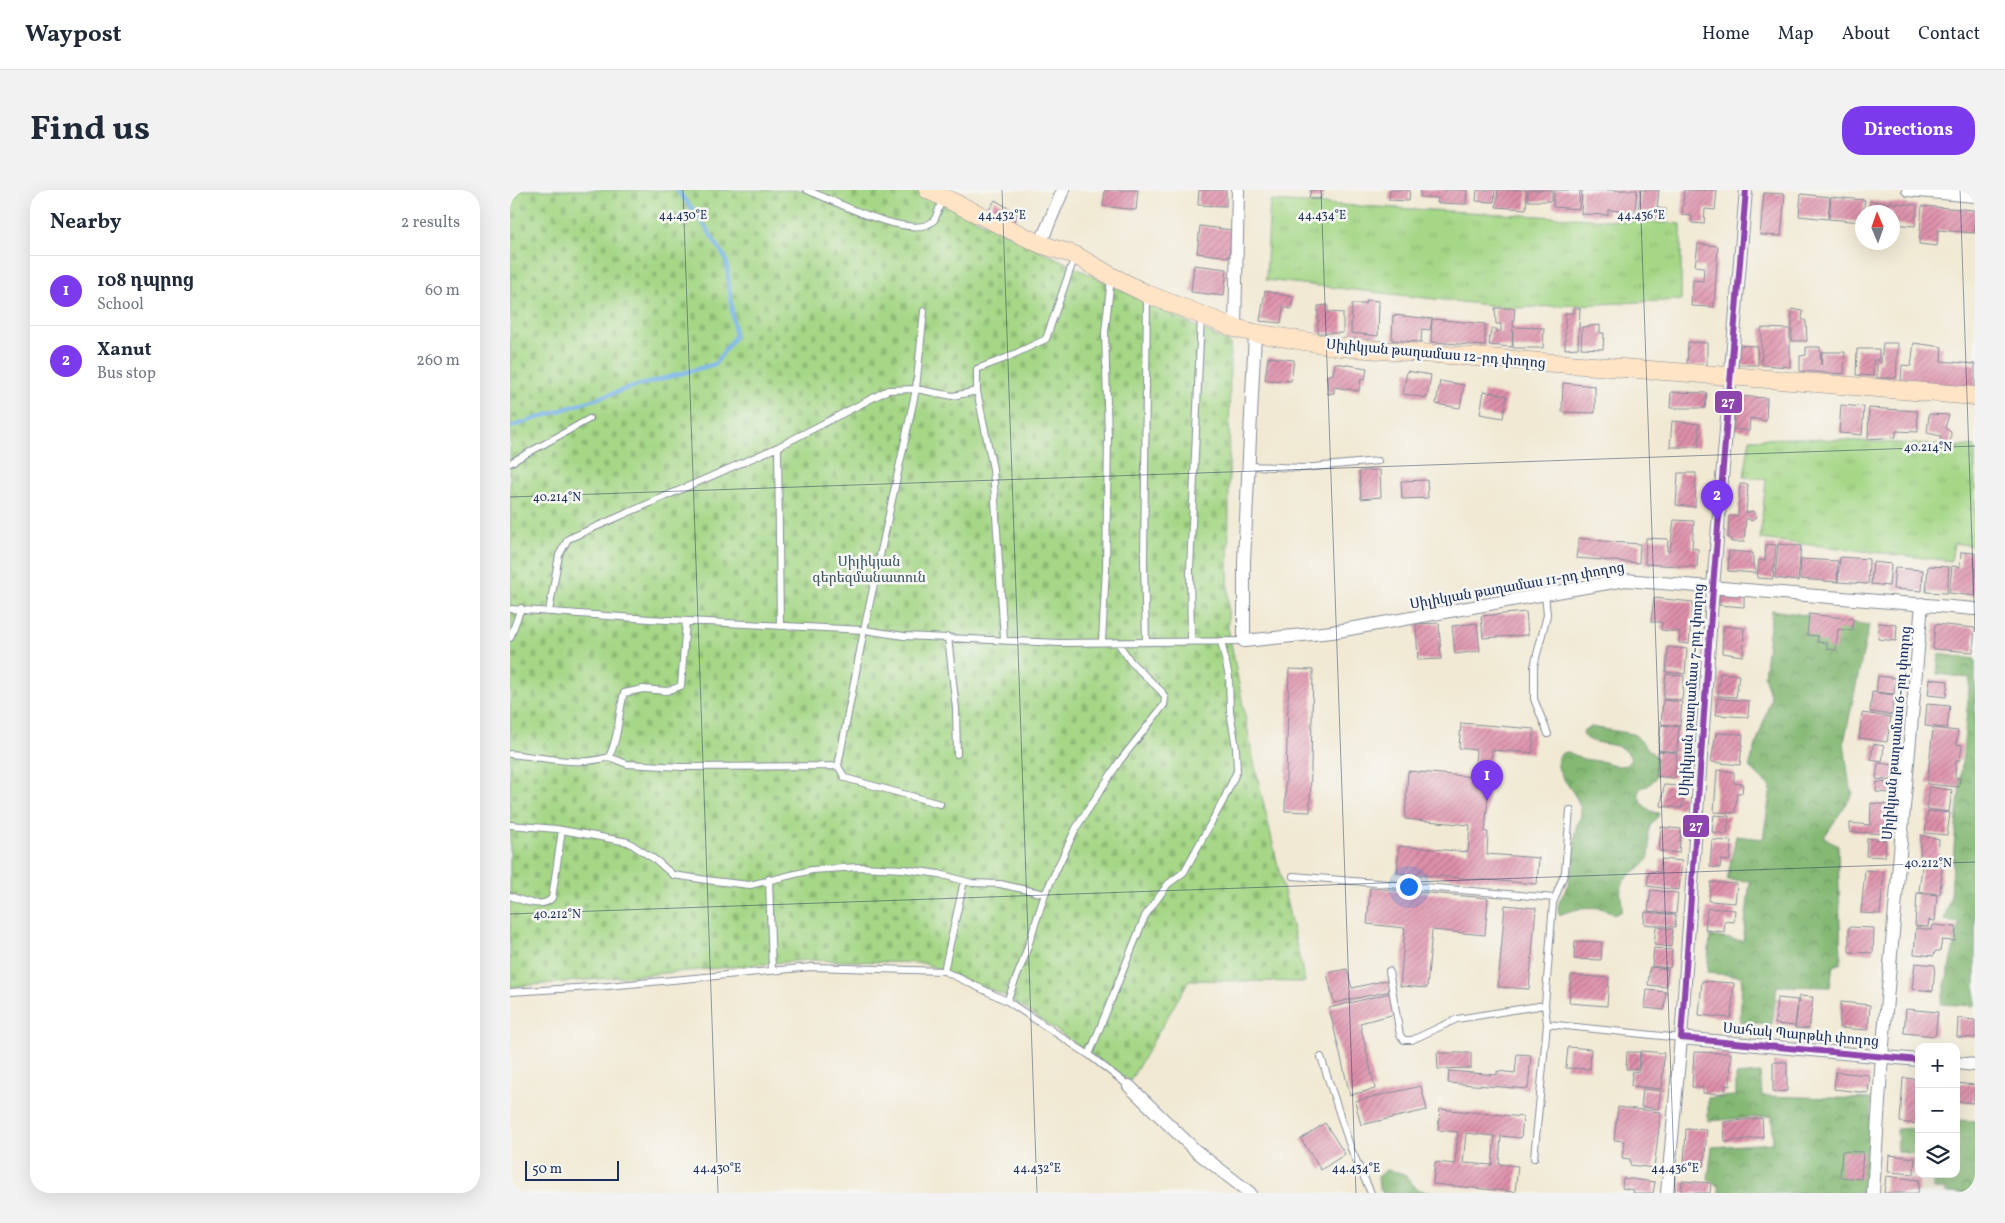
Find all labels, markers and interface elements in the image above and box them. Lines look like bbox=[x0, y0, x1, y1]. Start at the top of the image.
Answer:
text: Waypost bbox=[25, 18, 122, 52]
text: Home bbox=[1702, 22, 1750, 47]
text: Map bbox=[1778, 22, 1814, 47]
text: About bbox=[1842, 22, 1890, 47]
text: Contact bbox=[1918, 22, 1980, 47]
text: Find us bbox=[30, 106, 150, 154]
button: Directions bbox=[1842, 106, 1975, 155]
north arrow bbox=[1855, 205, 1900, 250]
text: Nearby bbox=[50, 208, 121, 237]
text: 44.430°E bbox=[659, 208, 707, 224]
text: 44.432°E bbox=[978, 208, 1026, 224]
text: 44.434°E bbox=[1298, 208, 1346, 224]
text: 44.436°E bbox=[1617, 208, 1665, 224]
text: 2 results bbox=[401, 212, 460, 234]
text: 108 դպրոց bbox=[97, 268, 195, 294]
text: 1 bbox=[63, 280, 69, 302]
text: 60 m bbox=[425, 280, 460, 302]
text: School bbox=[97, 294, 144, 316]
street label: Սիլիկյան թաղամաս 12-րդ փողոց bbox=[1325, 335, 1546, 374]
text: Xanut bbox=[97, 337, 152, 363]
text: 2 bbox=[62, 350, 70, 372]
text: 260 m bbox=[416, 350, 460, 372]
text: Bus stop bbox=[97, 363, 156, 385]
line badge: 27 bbox=[1714, 390, 1743, 414]
text: 27 bbox=[1721, 394, 1735, 413]
text: 40.214°N bbox=[1904, 440, 1952, 456]
pin: 2 bbox=[1701, 480, 1733, 521]
text: 40.214°N bbox=[533, 490, 581, 506]
park label: Սիլիկյան գերեզմանատուն bbox=[812, 553, 926, 588]
street label: Սիլիկյան թաղամաս 11-րդ փողոց bbox=[1408, 558, 1626, 615]
street label: Սիլիկյան թաղամաս 7-րդ փողոց bbox=[1676, 583, 1709, 797]
street label: Սիլիկյան թաղամաս 6-րդ փողոց bbox=[1879, 625, 1916, 841]
pin: 1 bbox=[1471, 760, 1503, 801]
line badge: 27 bbox=[1682, 814, 1710, 838]
text: 27 bbox=[1689, 818, 1703, 837]
text: 40.212°N bbox=[1904, 856, 1952, 872]
your location bbox=[1396, 874, 1422, 900]
text: 40.212°N bbox=[533, 907, 581, 923]
street label: Սահակ Պարթևի փողոց bbox=[1722, 1019, 1880, 1052]
map controls bbox=[1915, 1043, 1960, 1178]
button: + bbox=[1915, 1043, 1960, 1088]
button: − bbox=[1915, 1088, 1960, 1133]
button: layers bbox=[1915, 1133, 1960, 1178]
scale bar bbox=[525, 1158, 619, 1181]
text: 50 m bbox=[532, 1160, 562, 1179]
text: 44.430°E bbox=[693, 1161, 741, 1177]
text: 44.432°E bbox=[1013, 1161, 1061, 1177]
text: 44.434°E bbox=[1332, 1161, 1380, 1177]
text: 44.436°E bbox=[1651, 1161, 1699, 1177]

